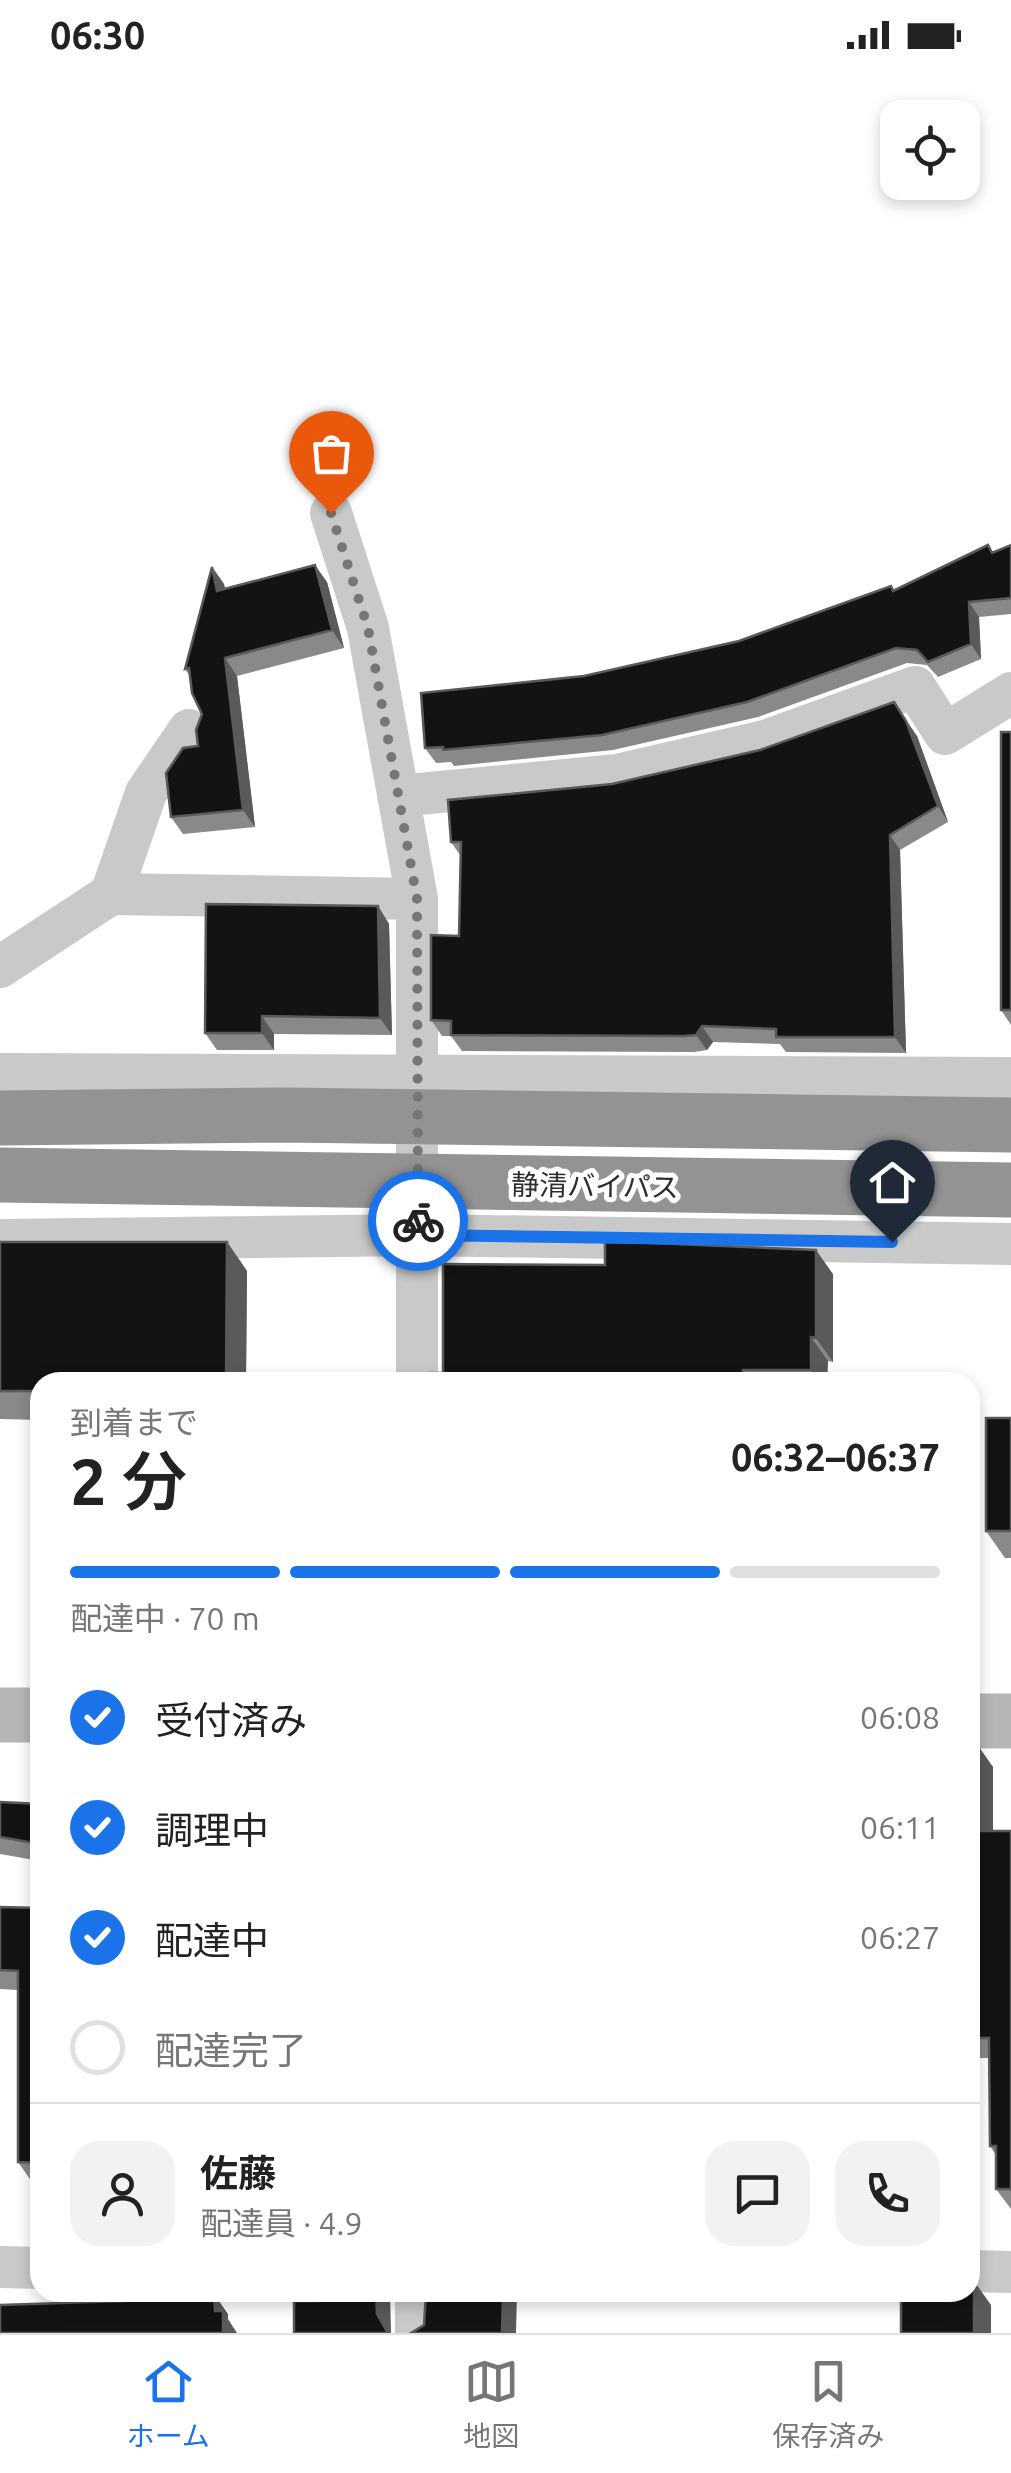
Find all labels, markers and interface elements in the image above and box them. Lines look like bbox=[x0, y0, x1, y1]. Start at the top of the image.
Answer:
text: 06:30 bbox=[50, 14, 145, 56]
map controls bbox=[880, 100, 980, 200]
button: locate bbox=[880, 100, 980, 200]
pin bbox=[289, 411, 374, 514]
icon: bag bbox=[304, 426, 359, 481]
pin bbox=[850, 1140, 935, 1243]
icon: home bbox=[865, 1155, 920, 1210]
street label: 静清バイパス bbox=[511, 1169, 679, 1202]
courier bbox=[368, 1171, 468, 1271]
icon: bike bbox=[391, 1194, 446, 1249]
text: 到着まで bbox=[70, 1404, 198, 1440]
text: 06:32–06:37 bbox=[731, 1436, 940, 1478]
text: 2 分 bbox=[70, 1444, 187, 1517]
text: 配達中 · 70 m bbox=[70, 1600, 260, 1636]
icon: check bbox=[70, 1690, 125, 1745]
text: 受付済み bbox=[155, 1699, 307, 1741]
text: 06:08 bbox=[860, 1699, 940, 1735]
icon: check bbox=[70, 1800, 125, 1855]
text: 調理中 bbox=[155, 1809, 269, 1851]
text: 06:11 bbox=[860, 1809, 940, 1845]
icon: check bbox=[70, 1910, 125, 1965]
text: 配達中 bbox=[155, 1919, 269, 1961]
text: 06:27 bbox=[860, 1919, 940, 1955]
text: 配達完了 bbox=[155, 2029, 307, 2071]
button: person bbox=[70, 2141, 175, 2246]
button: chat bbox=[705, 2141, 810, 2246]
button: phone bbox=[835, 2141, 940, 2246]
text: 佐藤 bbox=[200, 2152, 276, 2194]
text: 配達員 · 4.9 bbox=[200, 2205, 363, 2241]
tab: ホーム bbox=[127, 2354, 210, 2454]
tab: 地図 bbox=[463, 2354, 519, 2454]
tab: 保存済み bbox=[772, 2354, 884, 2454]

